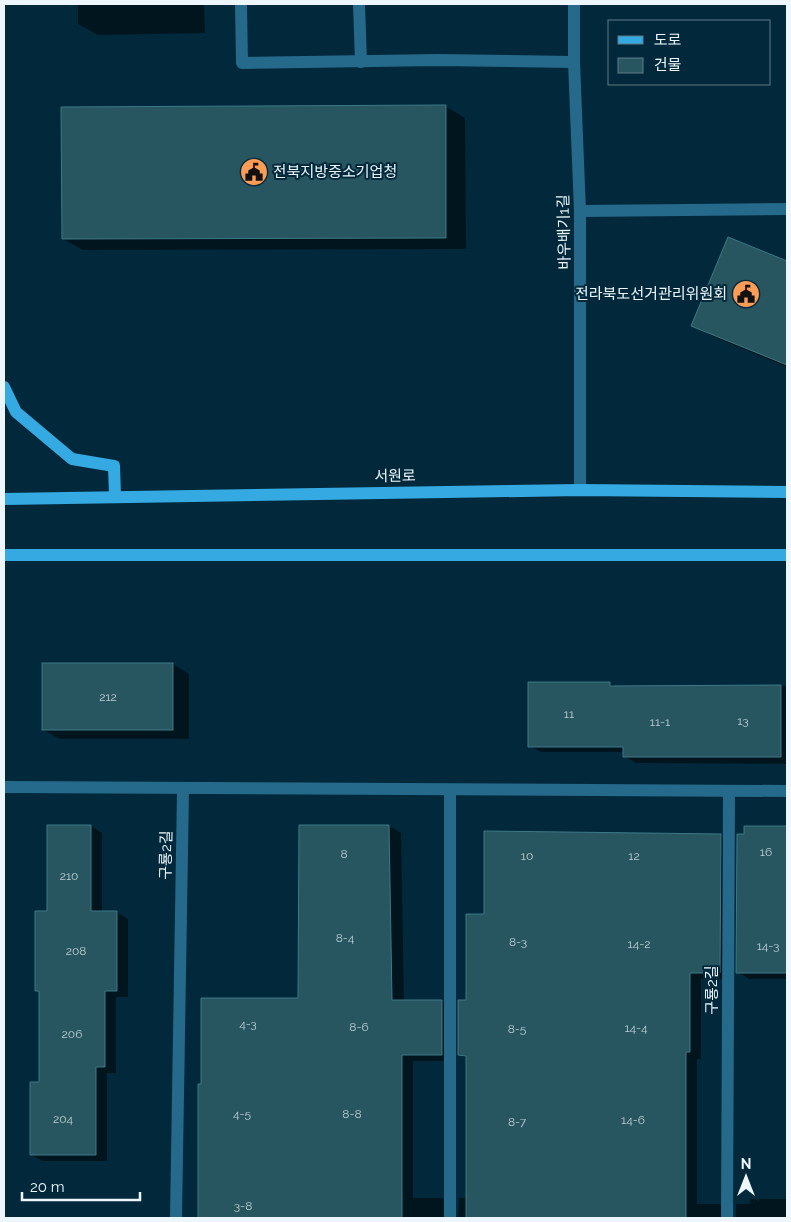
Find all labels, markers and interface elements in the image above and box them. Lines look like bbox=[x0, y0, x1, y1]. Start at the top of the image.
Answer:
legend bbox=[608, 20, 771, 85]
text: 도로 bbox=[654, 31, 682, 49]
text: 건물 bbox=[654, 56, 682, 74]
public building icon: 전북지방중소기업청 bbox=[239, 157, 269, 187]
place label: 전북지방중소기업청 bbox=[273, 163, 397, 181]
street label: 바우배기1길 bbox=[554, 194, 574, 270]
public building icon: 전라북도선거관리위원회 bbox=[731, 279, 761, 309]
place label: 전라북도선거관리위원회 bbox=[575, 285, 727, 303]
street label: 서원로 bbox=[374, 467, 416, 485]
house number: 212 bbox=[99, 690, 117, 704]
house number: 11 bbox=[564, 707, 574, 721]
house number: 13 bbox=[737, 714, 749, 728]
house number: 11-1 bbox=[650, 715, 670, 729]
street label: 구룡2길 bbox=[157, 830, 175, 880]
house number: 16 bbox=[760, 845, 772, 859]
house number: 8 bbox=[340, 847, 348, 861]
house number: 10 bbox=[521, 849, 533, 863]
house number: 12 bbox=[628, 849, 640, 863]
house number: 210 bbox=[60, 869, 78, 883]
house number: 8-4 bbox=[336, 931, 355, 945]
house number: 8-3 bbox=[509, 935, 527, 949]
house number: 14-2 bbox=[628, 937, 650, 951]
house number: 14-3 bbox=[757, 939, 779, 953]
house number: 208 bbox=[66, 944, 86, 958]
street label: 구룡2길 bbox=[703, 965, 721, 1015]
house number: 4-3 bbox=[239, 1017, 257, 1031]
house number: 8-6 bbox=[349, 1020, 369, 1034]
house number: 14-4 bbox=[624, 1021, 648, 1035]
house number: 8-5 bbox=[508, 1022, 527, 1036]
house number: 206 bbox=[62, 1027, 82, 1041]
house number: 4-5 bbox=[233, 1107, 252, 1121]
house number: 8-8 bbox=[342, 1107, 362, 1121]
house number: 204 bbox=[53, 1112, 74, 1126]
house number: 14-6 bbox=[621, 1113, 645, 1127]
house number: 8-7 bbox=[508, 1115, 527, 1129]
north arrow bbox=[721, 1152, 771, 1202]
text: N bbox=[741, 1156, 751, 1172]
scale bar bbox=[22, 1170, 140, 1202]
text: 20 m bbox=[30, 1178, 65, 1196]
house number: 3-8 bbox=[234, 1199, 252, 1213]

